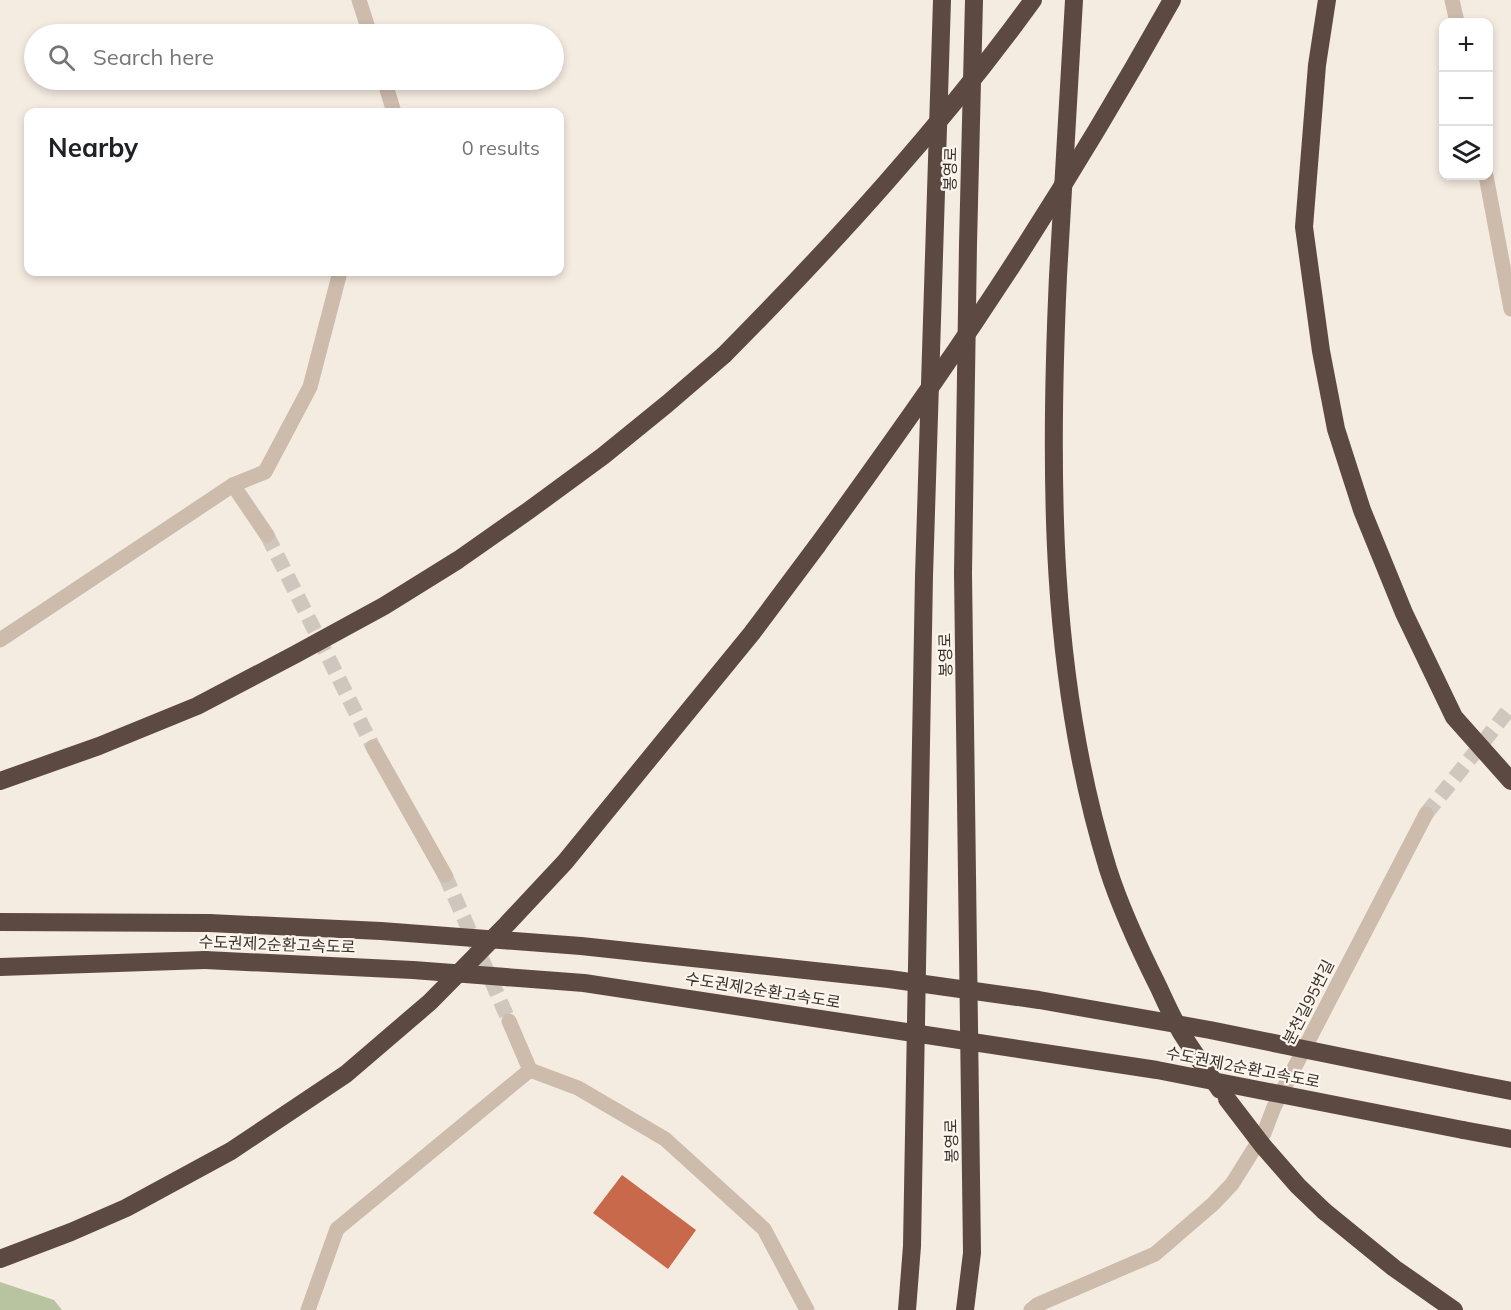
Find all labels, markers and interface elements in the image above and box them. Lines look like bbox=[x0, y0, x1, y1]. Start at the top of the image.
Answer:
map controls bbox=[1439, 18, 1493, 180]
button: + bbox=[1439, 18, 1493, 72]
search box bbox=[24, 24, 564, 90]
icon: search bbox=[45, 41, 78, 74]
text: Search here bbox=[93, 43, 214, 71]
button: − bbox=[1439, 72, 1493, 126]
button: layers bbox=[1439, 126, 1493, 180]
text: Nearby bbox=[48, 131, 138, 164]
text: 0 results bbox=[462, 135, 540, 160]
street label: 봉영로 bbox=[940, 146, 960, 191]
street label: 봉영로 bbox=[935, 632, 955, 677]
street label: 수도권제2순환고속도로 bbox=[198, 931, 356, 957]
street label: 분천길95번길 bbox=[1278, 956, 1338, 1048]
street label: 수도권제2순환고속도로 bbox=[684, 968, 842, 1012]
street label: 수도권제2순환고속도로 bbox=[1164, 1042, 1322, 1092]
street label: 봉영로 bbox=[941, 1118, 961, 1163]

